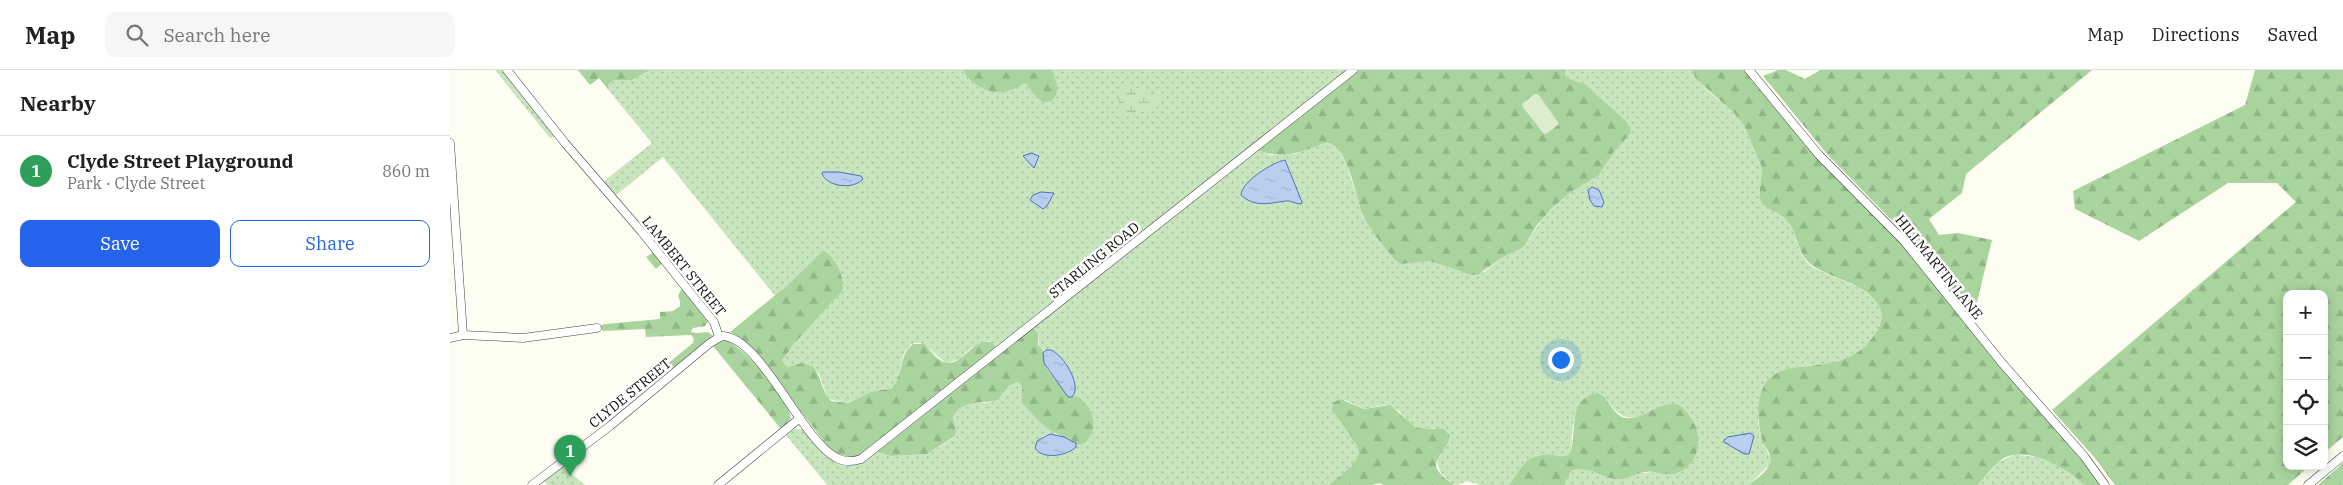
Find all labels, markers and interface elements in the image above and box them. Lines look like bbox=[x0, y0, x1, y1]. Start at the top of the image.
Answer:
search box bbox=[105, 12, 455, 57]
text: Map bbox=[25, 19, 75, 51]
icon: search bbox=[123, 21, 151, 49]
text: Search here bbox=[163, 23, 270, 47]
text: Map bbox=[2087, 23, 2124, 46]
text: Directions bbox=[2152, 23, 2240, 46]
text: Saved bbox=[2268, 23, 2318, 46]
text: Nearby bbox=[20, 89, 96, 117]
text: Clyde Street Playground bbox=[67, 149, 294, 173]
text: 1 bbox=[31, 161, 41, 181]
text: 860 m bbox=[382, 161, 430, 181]
text: Park · Clyde Street bbox=[67, 173, 205, 193]
street label: HILLMARTIN LANE bbox=[1891, 211, 1987, 323]
street label: LAMBERT STREET bbox=[638, 212, 730, 320]
street label: STARLING ROAD bbox=[1045, 218, 1143, 302]
button: Save bbox=[20, 220, 220, 267]
button: Share bbox=[230, 220, 430, 267]
map controls bbox=[2283, 290, 2328, 470]
button: + bbox=[2283, 290, 2328, 335]
button: − bbox=[2283, 335, 2328, 380]
your location bbox=[1548, 347, 1574, 373]
street label: CLYDE STREET bbox=[585, 354, 675, 432]
button: locate bbox=[2283, 380, 2328, 425]
button: layers bbox=[2283, 425, 2328, 470]
pin: 1 bbox=[554, 435, 586, 476]

